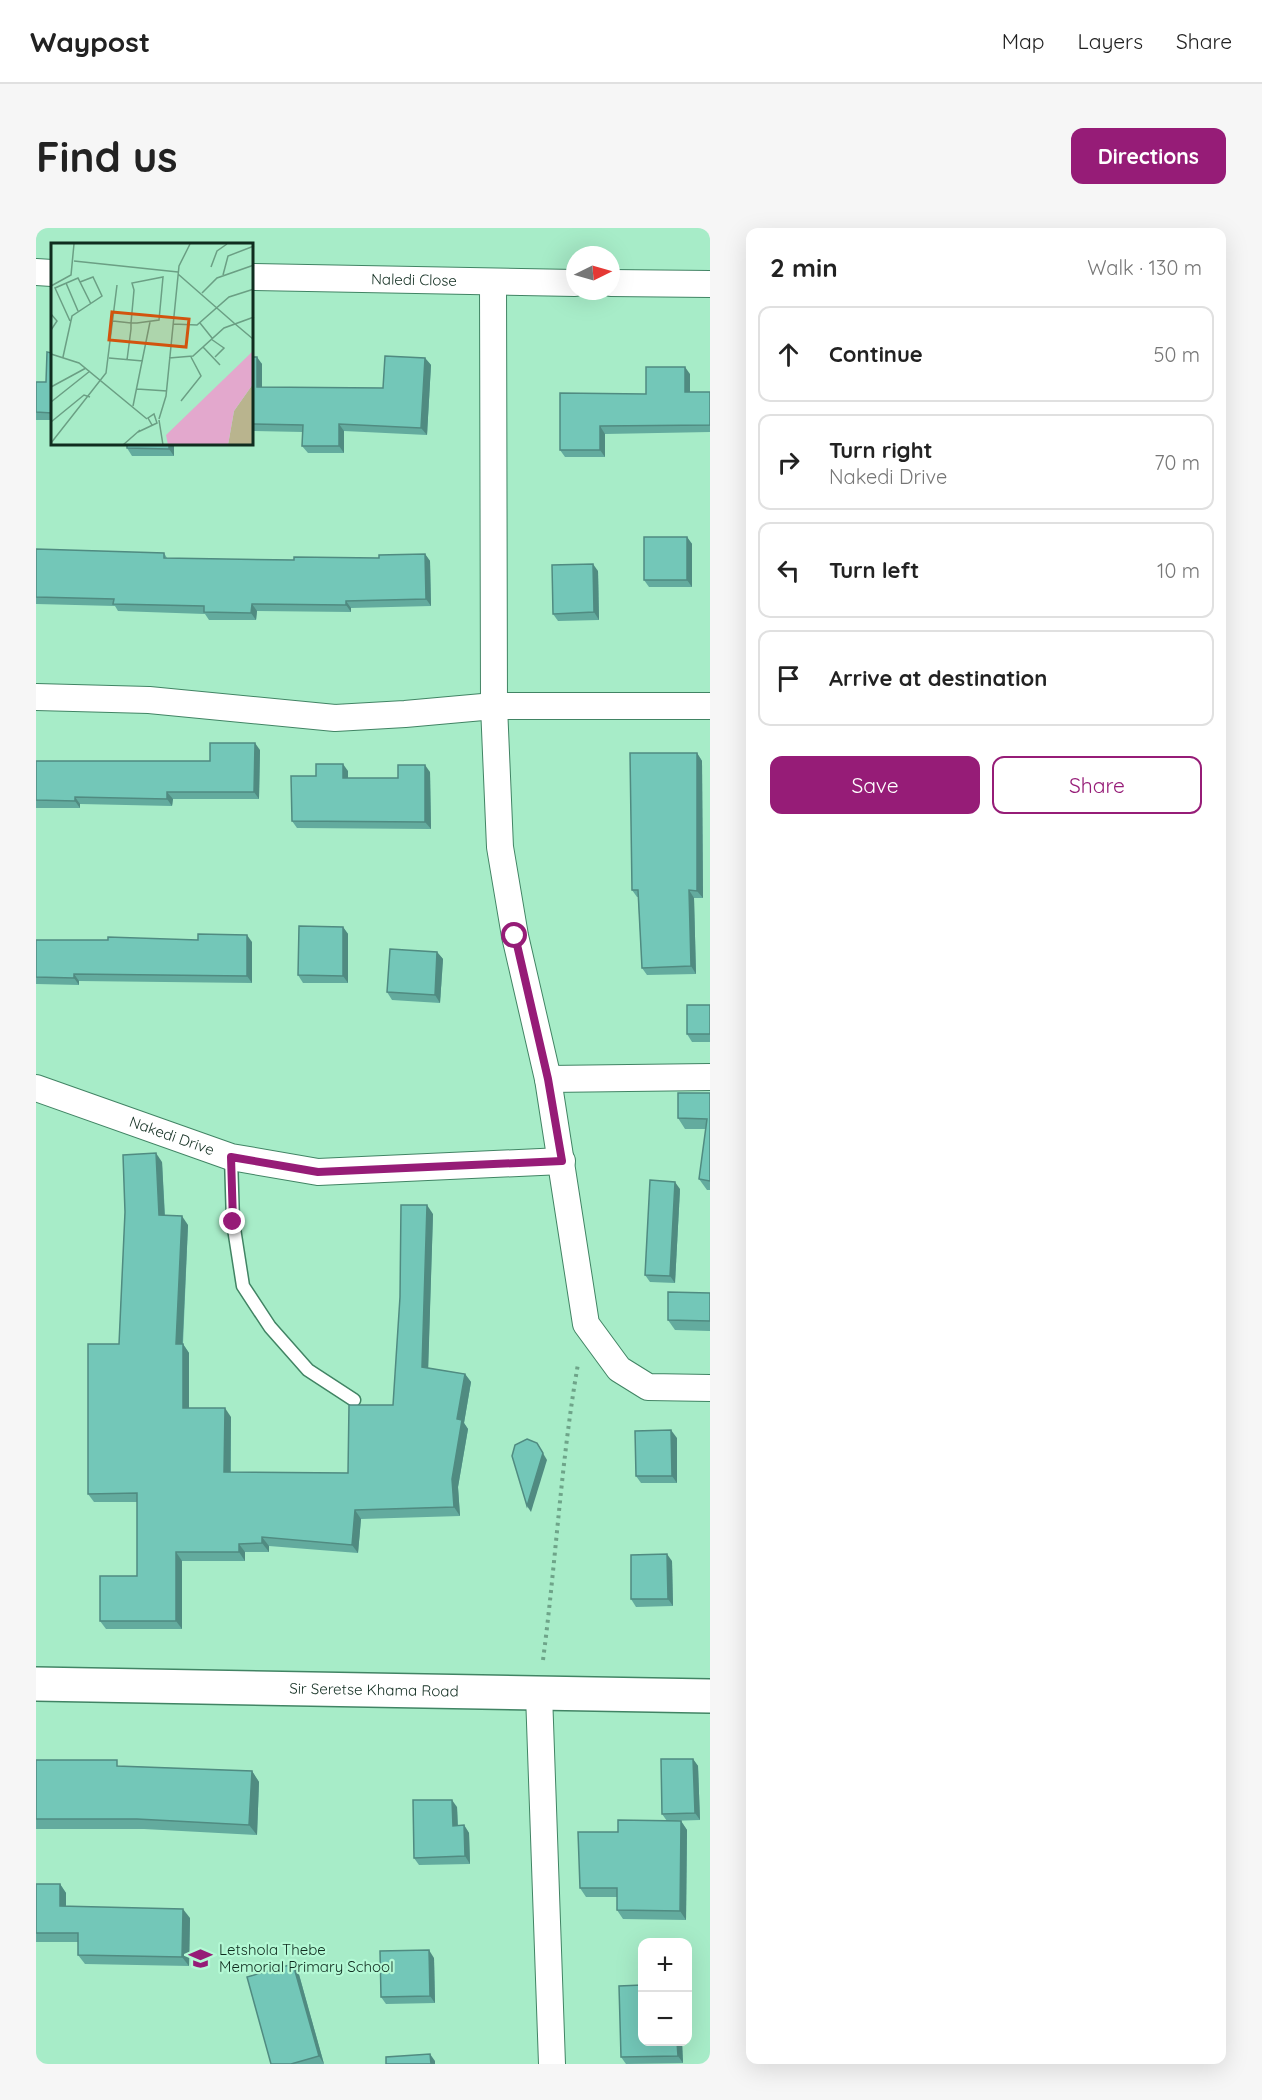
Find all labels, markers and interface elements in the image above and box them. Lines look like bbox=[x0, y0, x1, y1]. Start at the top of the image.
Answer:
text: Waypost bbox=[30, 24, 150, 59]
text: Map bbox=[1002, 28, 1045, 54]
text: Layers bbox=[1078, 28, 1143, 54]
text: Share bbox=[1176, 28, 1232, 54]
button: Directions bbox=[1071, 128, 1226, 184]
text: Find us bbox=[36, 130, 178, 183]
inset map bbox=[51, 243, 254, 446]
north arrow bbox=[566, 246, 620, 300]
text: 2 min bbox=[770, 251, 838, 284]
text: Walk · 130 m bbox=[1087, 255, 1202, 280]
street label: Naledi Close bbox=[371, 269, 457, 290]
icon: ahead bbox=[772, 338, 805, 371]
text: Continue bbox=[829, 340, 923, 368]
text: 50 m bbox=[1154, 342, 1200, 367]
text: Turn right bbox=[829, 436, 933, 464]
icon: right bbox=[772, 446, 805, 479]
text: 70 m bbox=[1154, 450, 1200, 475]
text: Nakedi Drive bbox=[829, 464, 947, 489]
icon: left bbox=[772, 554, 805, 587]
text: Turn left bbox=[829, 556, 919, 584]
text: 10 m bbox=[1157, 558, 1200, 583]
icon: arrive bbox=[772, 662, 805, 695]
text: Arrive at destination bbox=[829, 664, 1047, 692]
button: Save bbox=[770, 756, 980, 814]
button: Share bbox=[992, 756, 1202, 814]
route start bbox=[501, 922, 527, 948]
street label: Nakedi Drive bbox=[127, 1112, 217, 1159]
route end bbox=[219, 1208, 245, 1234]
street label: Sir Seretse Khama Road bbox=[289, 1679, 459, 1701]
map controls bbox=[638, 1938, 692, 2046]
button: + bbox=[638, 1938, 692, 1992]
place label: Letshola Thebe Memorial Primary School bbox=[219, 1940, 394, 1976]
school or university icon: Letshola Thebe Memorial Primary School bbox=[188, 1946, 214, 1972]
button: − bbox=[638, 1992, 692, 2046]

